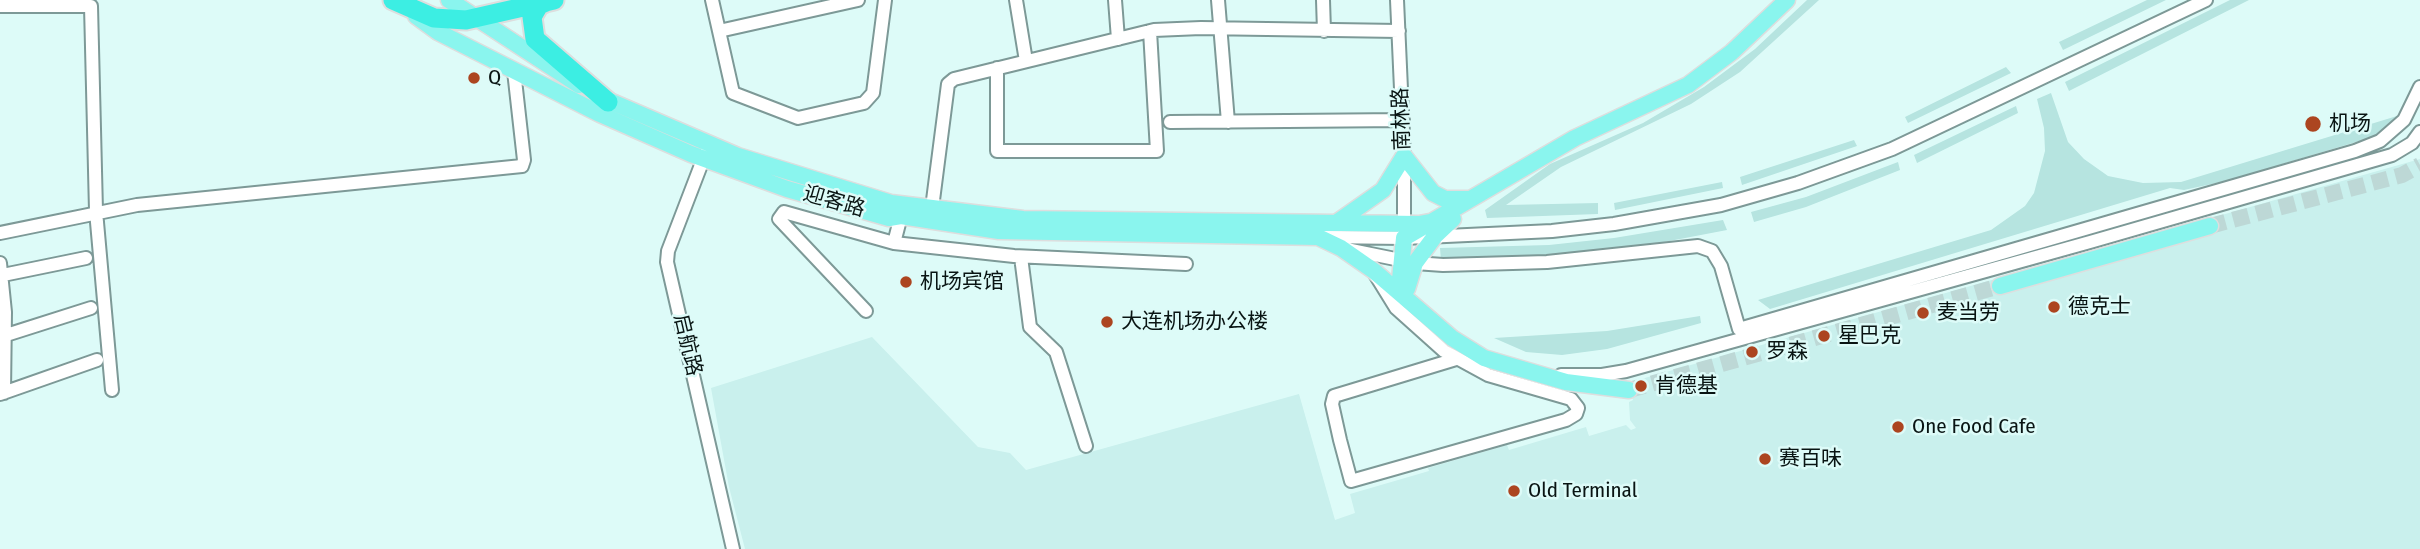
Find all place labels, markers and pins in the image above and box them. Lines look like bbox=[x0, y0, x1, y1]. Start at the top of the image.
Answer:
place label: Q bbox=[488, 65, 501, 91]
marker: Q bbox=[466, 70, 482, 86]
place label: 机场 bbox=[2329, 111, 2371, 137]
marker: 机场 bbox=[2303, 114, 2323, 134]
place label: 机场宾馆 bbox=[920, 269, 1004, 295]
marker: 机场宾馆 bbox=[898, 274, 914, 290]
place label: 德克士 bbox=[2068, 294, 2131, 320]
marker: 德克士 bbox=[2046, 299, 2062, 315]
place label: 麦当劳 bbox=[1937, 300, 2000, 326]
marker: 麦当劳 bbox=[1915, 305, 1931, 321]
place label: 大连机场办公楼 bbox=[1121, 309, 1268, 335]
marker: 大连机场办公楼 bbox=[1099, 314, 1115, 330]
place label: 星巴克 bbox=[1838, 323, 1901, 349]
marker: 星巴克 bbox=[1816, 328, 1832, 344]
place label: 罗森 bbox=[1766, 339, 1808, 365]
marker: 罗森 bbox=[1744, 344, 1760, 360]
place label: 肯德基 bbox=[1655, 373, 1718, 399]
marker: 肯德基 bbox=[1633, 378, 1649, 394]
place label: One Food Cafe bbox=[1912, 414, 2036, 440]
marker: One Food Cafe bbox=[1890, 419, 1906, 435]
place label: 赛百味 bbox=[1779, 446, 1842, 472]
marker: 赛百味 bbox=[1757, 451, 1773, 467]
place label: Old Terminal bbox=[1528, 478, 1637, 504]
marker: Old Terminal bbox=[1506, 483, 1522, 499]

